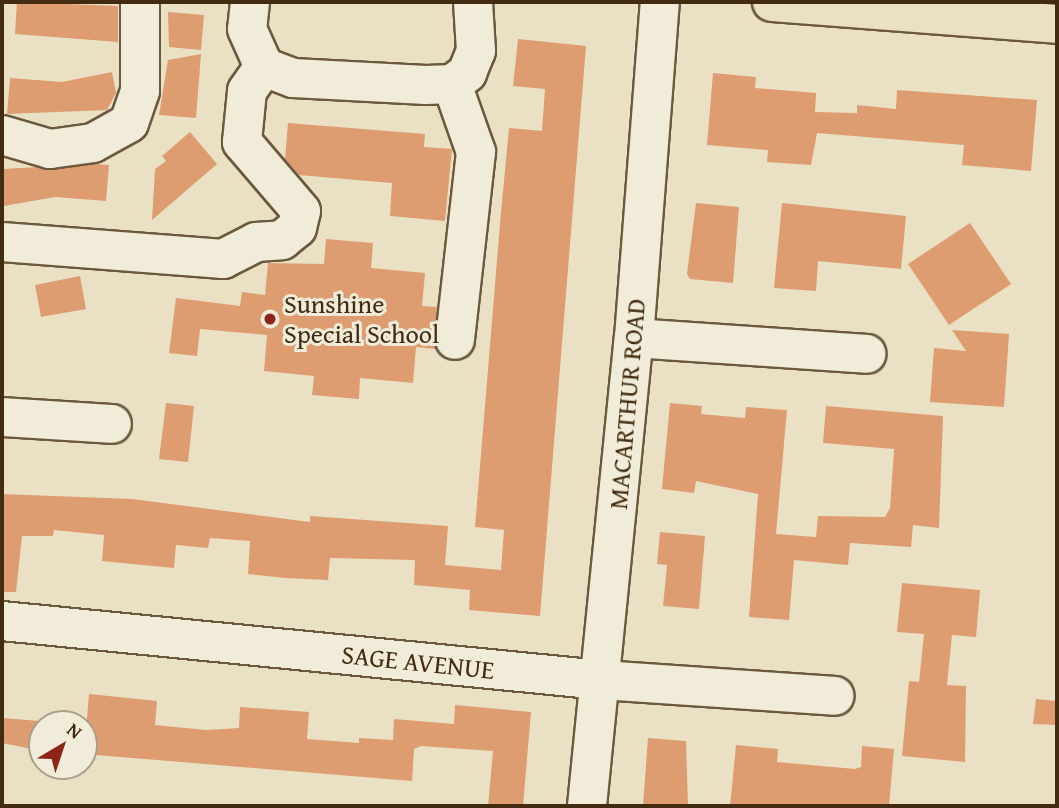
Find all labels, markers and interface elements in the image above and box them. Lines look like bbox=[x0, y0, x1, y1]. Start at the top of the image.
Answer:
place label: Sunshine Special School bbox=[284, 288, 439, 350]
street label: MACARTHUR ROAD bbox=[602, 297, 652, 511]
marker: Sunshine Special School bbox=[262, 311, 278, 327]
street label: SAGE AVENUE bbox=[340, 638, 496, 686]
north arrow bbox=[28, 710, 98, 780]
text: N bbox=[61, 715, 89, 745]

